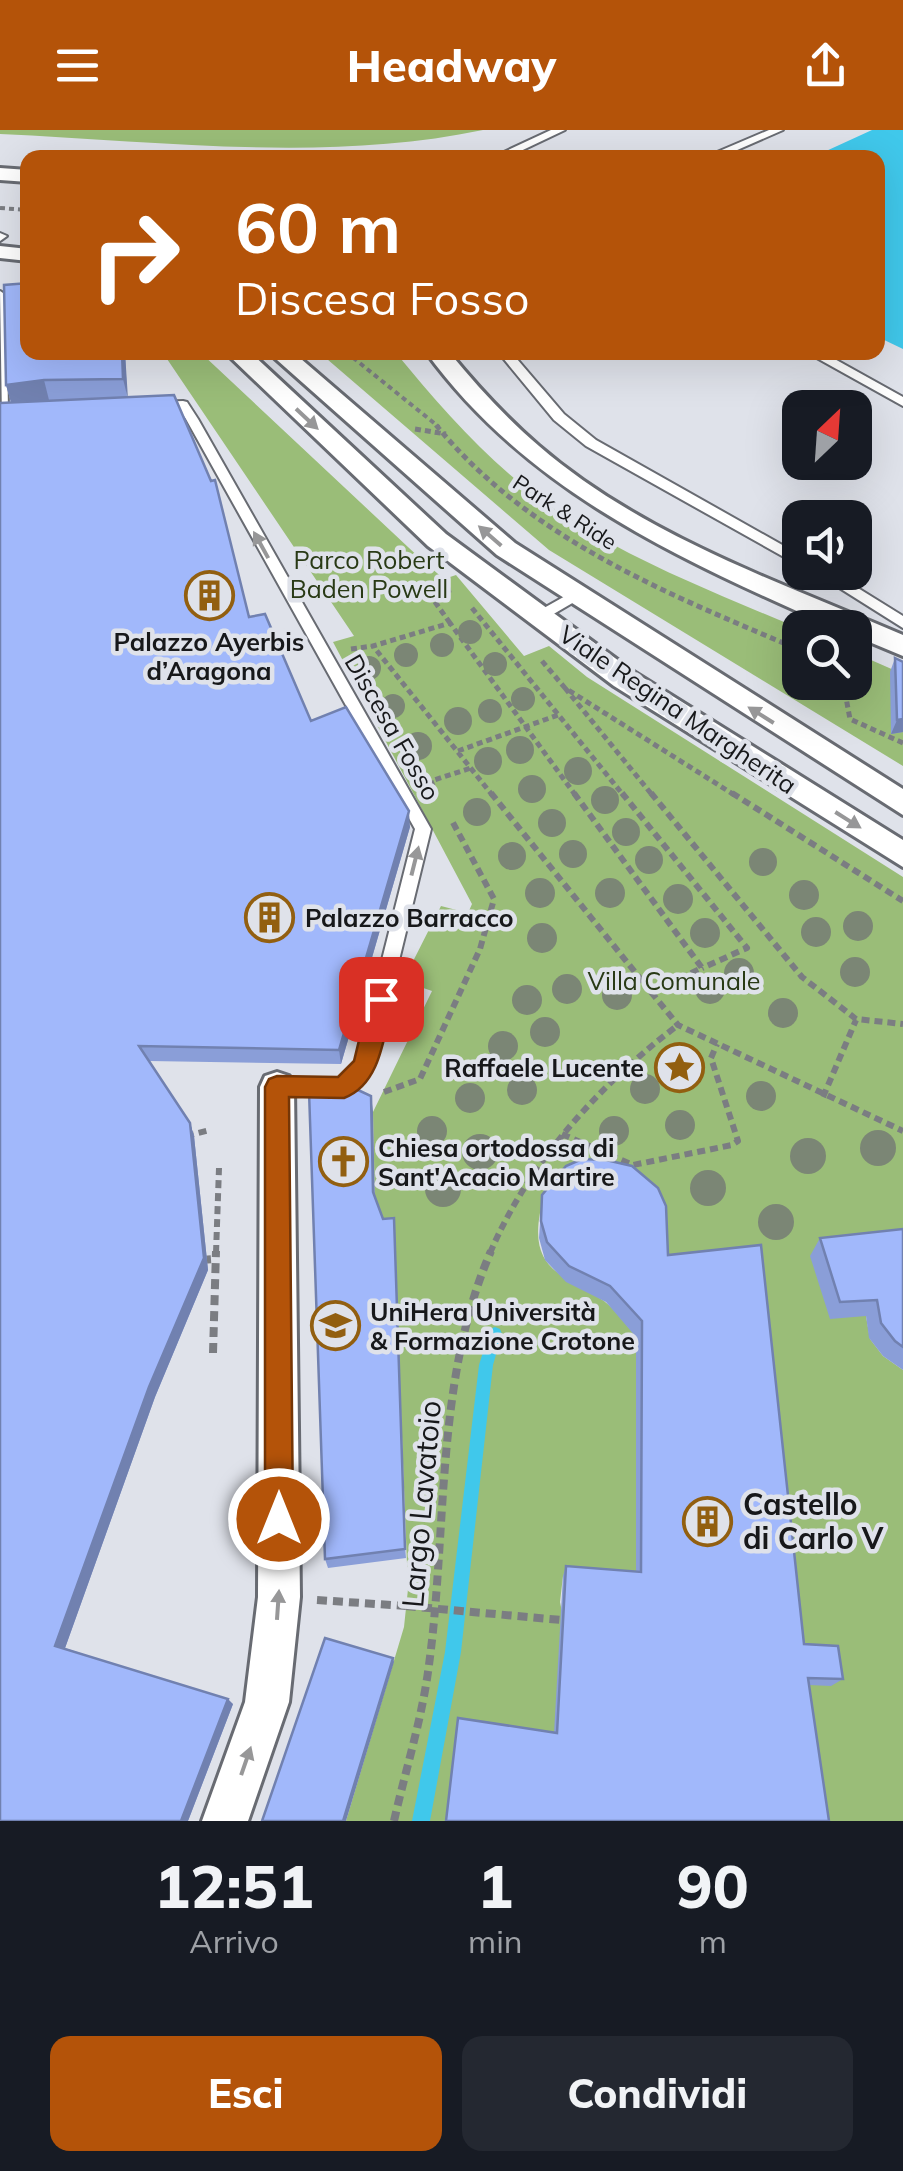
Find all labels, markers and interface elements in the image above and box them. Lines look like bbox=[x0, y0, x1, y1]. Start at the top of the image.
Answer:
text: Headway bbox=[347, 37, 556, 93]
icon: menu bbox=[50, 38, 105, 93]
icon: share bbox=[798, 38, 853, 93]
text: 60 m bbox=[235, 183, 401, 271]
icon: right bbox=[70, 190, 200, 320]
text: Discesa Fosso bbox=[235, 270, 529, 326]
north arrow bbox=[782, 390, 872, 480]
map controls bbox=[782, 390, 872, 700]
one-way arrow bbox=[295, 407, 319, 430]
street label: Park & Ride bbox=[508, 468, 622, 556]
button: sound bbox=[782, 500, 872, 590]
one-way arrow bbox=[478, 525, 503, 547]
one-way arrow bbox=[253, 531, 270, 559]
park label: Parco Robert Baden Powell bbox=[290, 544, 448, 604]
building icon: Palazzo Ayerbis d’Aragona bbox=[183, 569, 235, 621]
button: search bbox=[782, 610, 872, 700]
street label: Viale Regina Margherita bbox=[553, 618, 803, 800]
place label: Palazzo Ayerbis d’Aragona bbox=[114, 626, 304, 686]
street label: Discesa Fosso bbox=[339, 648, 447, 806]
one-way arrow bbox=[747, 707, 775, 724]
one-way arrow bbox=[834, 811, 862, 828]
one-way arrow bbox=[408, 845, 423, 876]
building icon: Palazzo Barracco bbox=[244, 891, 296, 943]
place label: Palazzo Barracco bbox=[305, 902, 514, 933]
pin bbox=[339, 957, 424, 1042]
park label: Villa Comunale bbox=[588, 965, 760, 996]
icon: arrive bbox=[354, 972, 409, 1027]
place icon: Raffaele Lucente bbox=[653, 1041, 705, 1093]
place label: Raffaele Lucente bbox=[444, 1052, 644, 1083]
place label: Chiesa ortodossa di Sant'Acacio Martire bbox=[378, 1132, 615, 1192]
church icon: Chiesa ortodossa di Sant'Acacio Martire bbox=[317, 1135, 369, 1187]
place label: UniHera Università & Formazione Crotone bbox=[370, 1296, 635, 1356]
school or university icon: UniHera Università & Formazione Crotone bbox=[309, 1299, 361, 1351]
street label: Largo Lavatoio bbox=[393, 1399, 449, 1609]
position arrow bbox=[227, 1467, 331, 1571]
place label: Castello di Carlo V bbox=[743, 1485, 884, 1557]
building icon: Castello di Carlo V bbox=[682, 1495, 734, 1547]
one-way arrow bbox=[270, 1589, 286, 1621]
one-way arrow bbox=[239, 1746, 254, 1776]
text: 12:51 bbox=[154, 1848, 314, 1923]
text: 1 bbox=[477, 1848, 513, 1923]
text: 90 bbox=[677, 1848, 749, 1923]
text: Arrivo bbox=[189, 1921, 279, 1961]
text: min bbox=[468, 1921, 523, 1961]
text: m bbox=[699, 1921, 727, 1961]
button: Esci bbox=[50, 2036, 442, 2151]
button: Condividi bbox=[462, 2036, 853, 2151]

